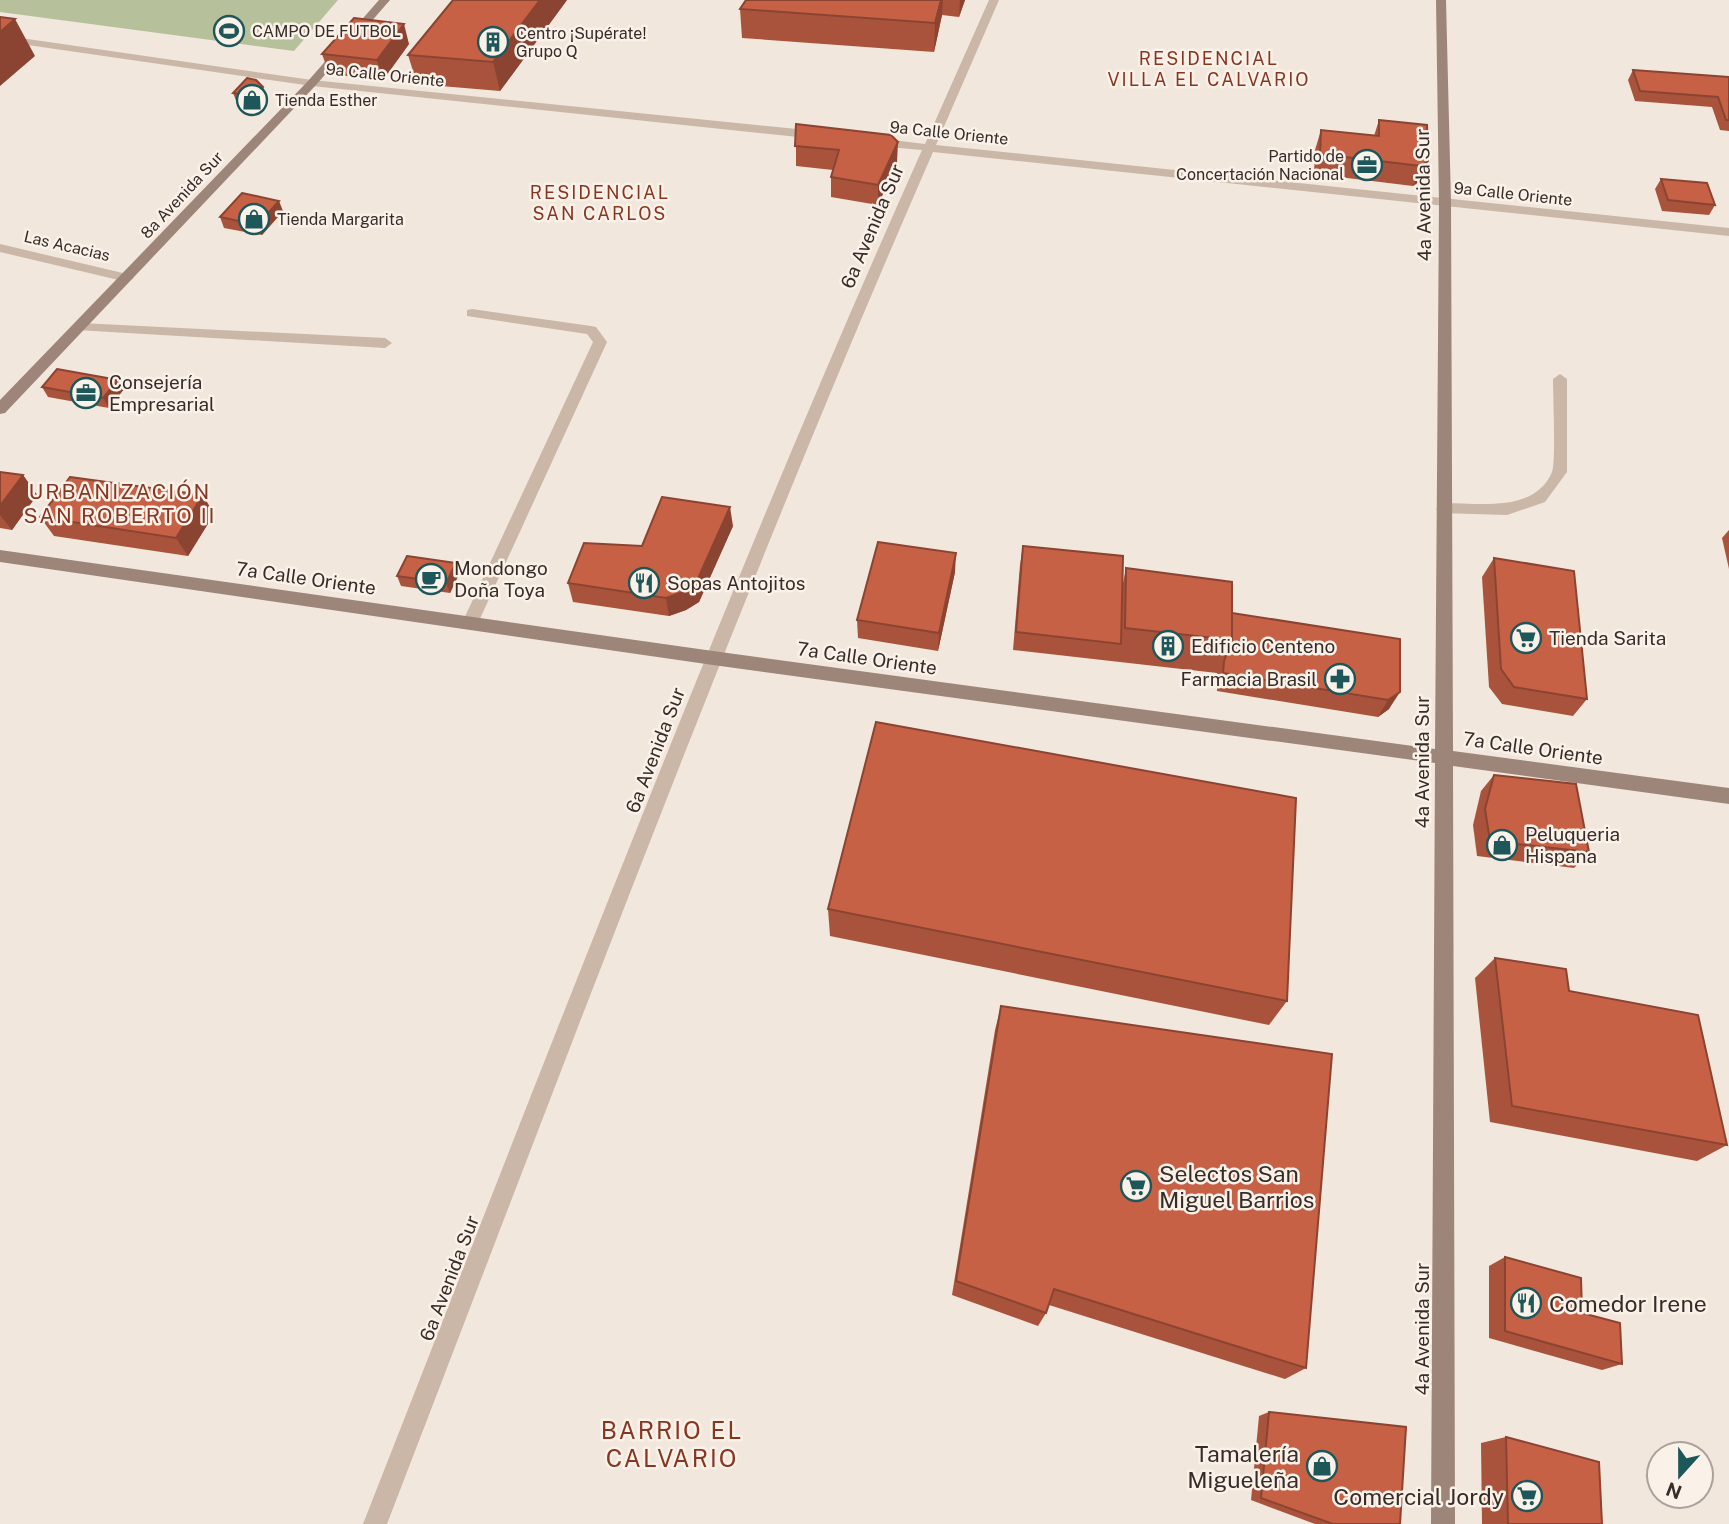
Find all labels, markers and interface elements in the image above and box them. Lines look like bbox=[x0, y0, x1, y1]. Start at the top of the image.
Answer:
sports icon: CAMPO DE FUTBOL bbox=[212, 14, 246, 48]
place label: CAMPO DE FUTBOL bbox=[252, 22, 401, 41]
place label: Centro ¡Supérate! Grupo Q bbox=[516, 24, 646, 61]
building icon: Centro ¡Supérate! Grupo Q bbox=[476, 25, 510, 59]
district label: RESIDENCIAL VILLA EL CALVARIO bbox=[1108, 48, 1310, 90]
street label: 9a Calle Oriente bbox=[325, 59, 445, 91]
shop icon: Tienda Esther bbox=[235, 83, 269, 117]
place label: Tienda Esther bbox=[275, 91, 377, 110]
street label: 9a Calle Oriente bbox=[889, 117, 1009, 149]
street label: 4a Avenida Sur bbox=[1411, 128, 1435, 262]
street label: 8a Avenida Sur bbox=[137, 147, 227, 243]
place label: Partido de Concertación Nacional bbox=[1176, 147, 1344, 184]
office icon: Partido de Concertación Nacional bbox=[1350, 148, 1384, 182]
street label: 6a Avenida Sur bbox=[836, 161, 908, 291]
street label: 9a Calle Oriente bbox=[1453, 178, 1573, 210]
district label: RESIDENCIAL SAN CARLOS bbox=[530, 182, 670, 224]
shop icon: Tienda Margarita bbox=[237, 202, 271, 236]
place label: Tienda Margarita bbox=[277, 210, 404, 229]
street label: Las Acacias bbox=[22, 227, 112, 265]
place label: Consejería Empresarial bbox=[109, 371, 215, 415]
office icon: Consejería Empresarial bbox=[69, 376, 103, 410]
district label: URBANIZACIÓN SAN ROBERTO II bbox=[23, 479, 217, 528]
street label: 7a Calle Oriente bbox=[235, 557, 377, 599]
place label: Mondongo Doña Toya bbox=[454, 557, 548, 601]
cafe icon: Mondongo Doña Toya bbox=[414, 562, 448, 596]
restaurant icon: Sopas Antojitos bbox=[627, 566, 661, 600]
place label: Sopas Antojitos bbox=[667, 572, 805, 594]
supermarket icon: Tienda Sarita bbox=[1509, 621, 1543, 655]
place label: Tienda Sarita bbox=[1549, 627, 1666, 649]
building icon: Edificio Centeno bbox=[1151, 629, 1185, 663]
place label: Edificio Centeno bbox=[1191, 635, 1335, 657]
street label: 7a Calle Oriente bbox=[796, 637, 938, 679]
pharmacy icon: Farmacia Brasil bbox=[1323, 662, 1357, 696]
place label: Farmacia Brasil bbox=[1181, 668, 1317, 690]
street label: 6a Avenida Sur bbox=[621, 684, 689, 816]
street label: 4a Avenida Sur bbox=[1411, 695, 1433, 829]
street label: 7a Calle Oriente bbox=[1462, 727, 1604, 769]
place label: Peluqueria Hispana bbox=[1525, 823, 1620, 867]
shop icon: Peluqueria Hispana bbox=[1485, 828, 1519, 862]
place label: Selectos San Miguel Barrios bbox=[1159, 1160, 1314, 1213]
supermarket icon: Selectos San Miguel Barrios bbox=[1119, 1169, 1153, 1203]
street label: 6a Avenida Sur bbox=[415, 1212, 483, 1344]
street label: 4a Avenida Sur bbox=[1411, 1262, 1433, 1396]
restaurant icon: Comedor Irene bbox=[1509, 1286, 1543, 1320]
place label: Comedor Irene bbox=[1549, 1290, 1707, 1317]
district label: BARRIO EL CALVARIO bbox=[601, 1416, 743, 1472]
place label: Tamalería Migueleña bbox=[1187, 1440, 1299, 1493]
north arrow bbox=[1645, 1440, 1715, 1510]
shop icon: Tamalería Migueleña bbox=[1305, 1449, 1339, 1483]
text: N bbox=[1663, 1478, 1685, 1504]
supermarket icon: Comercial Jordy bbox=[1510, 1479, 1544, 1513]
place label: Comercial Jordy bbox=[1333, 1483, 1504, 1510]

